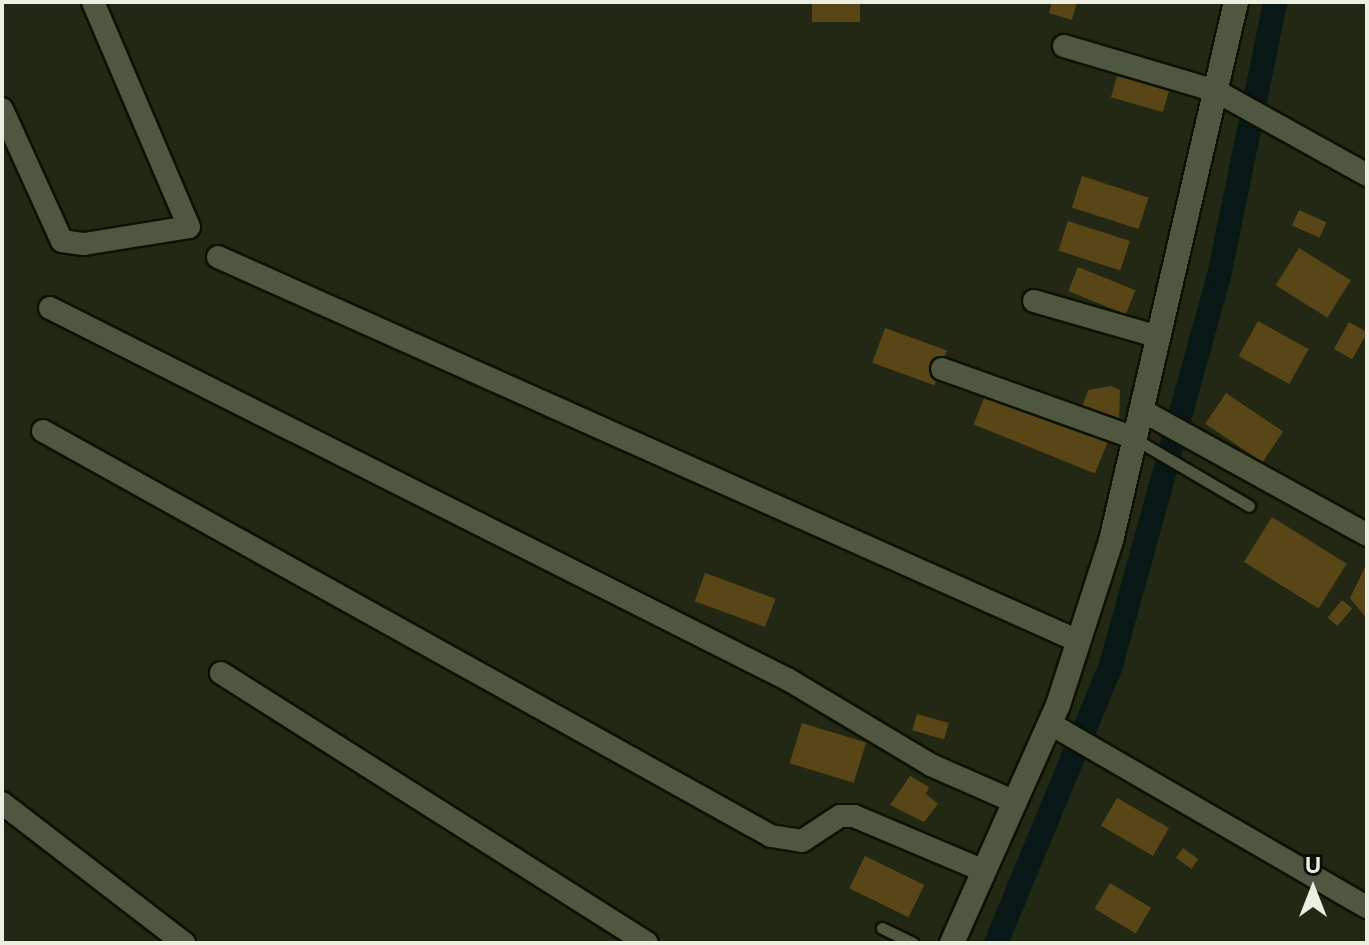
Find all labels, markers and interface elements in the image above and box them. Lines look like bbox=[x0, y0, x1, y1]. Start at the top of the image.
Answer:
north arrow bbox=[1273, 849, 1353, 929]
text: U bbox=[1305, 852, 1321, 878]

